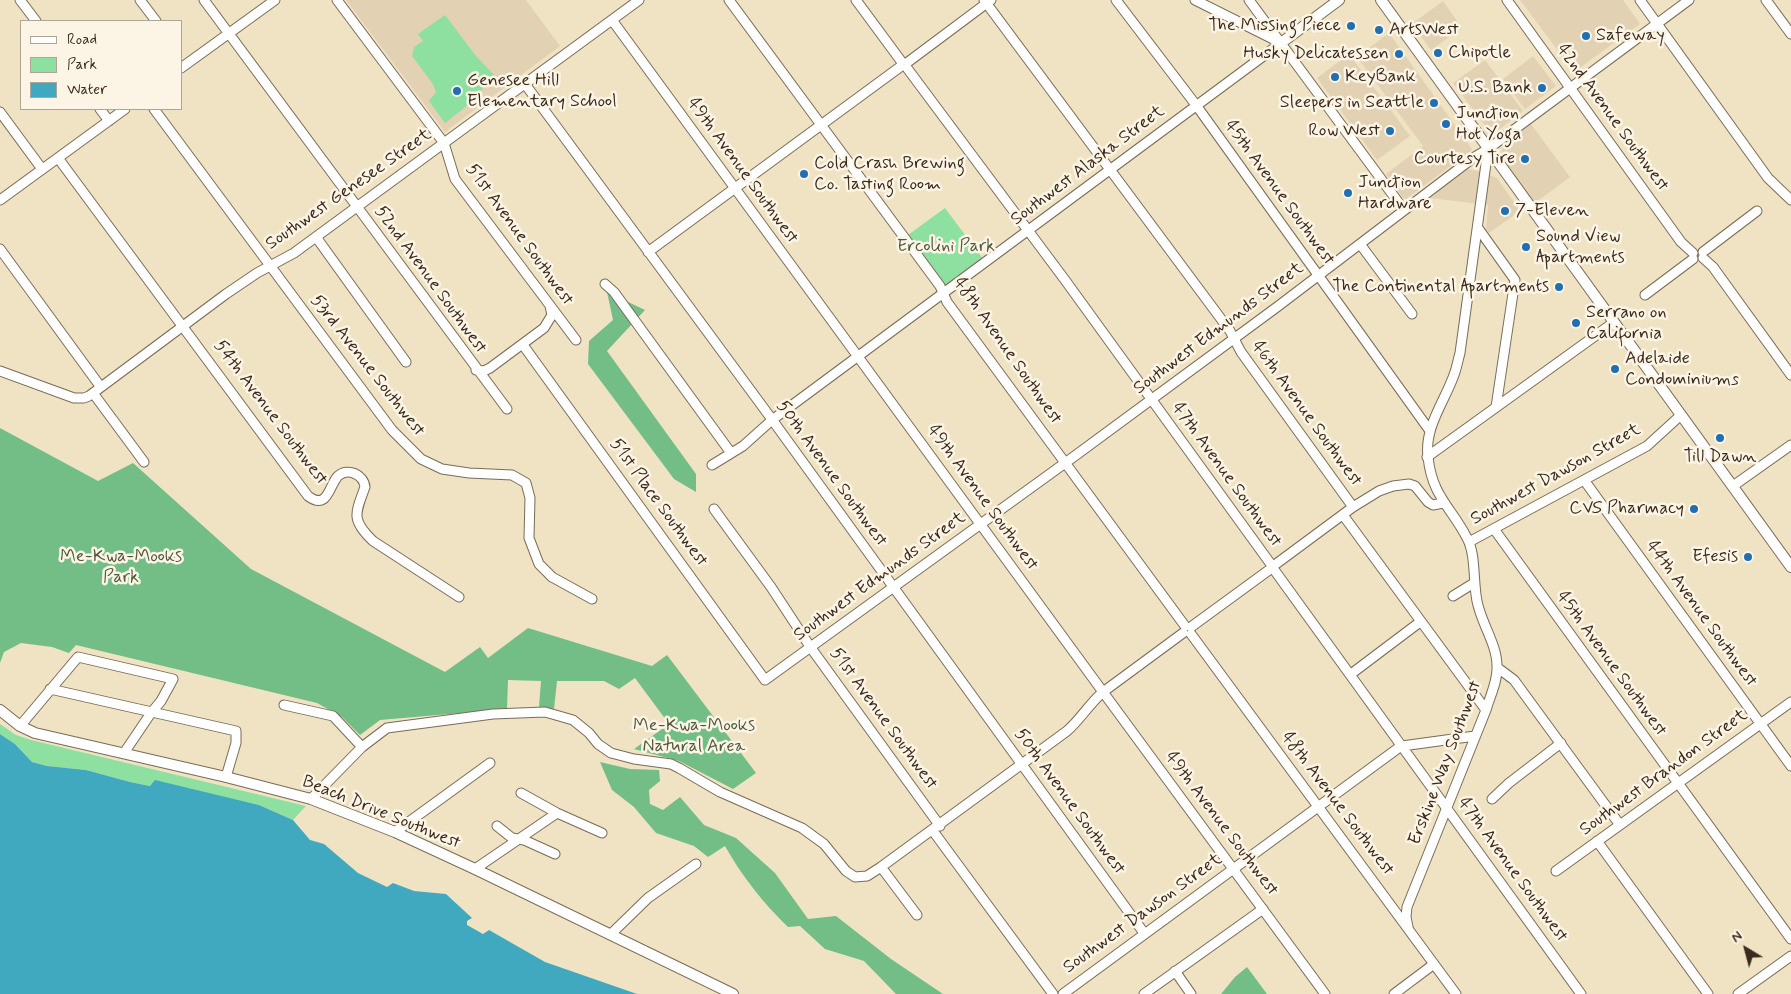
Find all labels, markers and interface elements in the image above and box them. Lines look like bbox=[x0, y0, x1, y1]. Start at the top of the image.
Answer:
place label: The Missing Piece bbox=[1208, 15, 1341, 37]
place label: ArtsWest bbox=[1389, 19, 1459, 41]
legend bbox=[20, 20, 182, 110]
marker: The Missing Piece bbox=[1345, 20, 1357, 32]
marker: ArtsWest bbox=[1373, 24, 1385, 36]
place label: Safeway bbox=[1596, 25, 1665, 47]
text: Road bbox=[67, 30, 97, 50]
marker: Safeway bbox=[1580, 30, 1592, 42]
street label: 42nd Avenue Southwest bbox=[1551, 40, 1673, 196]
place label: Chipotle bbox=[1448, 42, 1511, 64]
place label: Husky Delicatessen bbox=[1243, 43, 1389, 65]
marker: Chipotle bbox=[1432, 47, 1444, 59]
marker: Husky Delicatessen bbox=[1393, 48, 1405, 60]
text: Park bbox=[67, 55, 97, 75]
place label: KeyBank bbox=[1345, 66, 1416, 88]
place label: Genesee Hill Elementary School bbox=[467, 70, 617, 112]
marker: KeyBank bbox=[1329, 71, 1341, 83]
place label: U.S. Bank bbox=[1458, 77, 1532, 99]
text: Water bbox=[67, 80, 107, 100]
marker: U.S. Bank bbox=[1536, 82, 1548, 94]
marker: Genesee Hill Elementary School bbox=[451, 85, 463, 97]
place label: Sleepers in Seattle bbox=[1280, 92, 1424, 114]
street label: 49th Avenue Southwest bbox=[682, 94, 802, 248]
marker: Sleepers in Seattle bbox=[1428, 97, 1440, 109]
street label: Southwest Alaska Street bbox=[1007, 101, 1169, 231]
place label: Junction Hot Yoga bbox=[1456, 103, 1521, 146]
street label: 45th Avenue Southwest bbox=[1219, 116, 1339, 270]
marker: Junction Hot Yoga bbox=[1440, 118, 1452, 130]
place label: Row West bbox=[1308, 120, 1380, 142]
street label: Southwest Genesee Street bbox=[262, 125, 436, 255]
marker: Row West bbox=[1384, 125, 1396, 137]
place label: Courtesy Tire bbox=[1414, 148, 1515, 170]
place label: Cold Crash Brewing Co. Tasting Room bbox=[814, 153, 965, 195]
marker: Courtesy Tire bbox=[1519, 153, 1531, 165]
street label: 51st Avenue Southwest bbox=[460, 160, 578, 310]
marker: Cold Crash Brewing Co. Tasting Room bbox=[798, 168, 810, 180]
place label: Junction Hardware bbox=[1358, 172, 1432, 214]
marker: Junction Hardware bbox=[1342, 187, 1354, 199]
place label: 7-Eleven bbox=[1515, 200, 1589, 222]
street label: 52nd Avenue Southwest bbox=[369, 202, 491, 358]
marker: 7-Eleven bbox=[1499, 205, 1511, 217]
place label: Sound View Apartments bbox=[1536, 226, 1624, 268]
park label: Ercolini Park bbox=[897, 236, 995, 258]
marker: Sound View Apartments bbox=[1520, 241, 1532, 253]
street label: Southwest Edmunds Street bbox=[1130, 258, 1308, 400]
street label: 48th Avenue Southwest bbox=[948, 273, 1066, 429]
place label: The Continental Apartments bbox=[1332, 276, 1549, 298]
marker: The Continental Apartments bbox=[1553, 281, 1565, 293]
street label: 53rd Avenue Southwest bbox=[305, 291, 429, 441]
place label: Serrano on California bbox=[1586, 302, 1666, 344]
marker: Serrano on California bbox=[1570, 317, 1582, 329]
street label: 54th Avenue Southwest bbox=[208, 336, 332, 490]
street label: 46th Avenue Southwest bbox=[1246, 337, 1366, 491]
place label: Adelaide Condominiums bbox=[1625, 348, 1739, 390]
marker: Adelaide Condominiums bbox=[1609, 363, 1621, 375]
street label: 50th Avenue Southwest bbox=[771, 397, 891, 551]
street label: 47th Avenue Southwest bbox=[1166, 398, 1286, 552]
street label: Southwest Dawson Street bbox=[1467, 419, 1645, 531]
street label: 49th Avenue Southwest bbox=[922, 421, 1042, 575]
marker: Till Dawn bbox=[1714, 432, 1726, 444]
street label: 51st Place Southwest bbox=[604, 435, 712, 571]
place label: Till Dawn bbox=[1684, 446, 1756, 468]
place label: CVS Pharmacy bbox=[1569, 498, 1684, 520]
marker: CVS Pharmacy bbox=[1688, 503, 1700, 515]
street label: Southwest Edmunds Street bbox=[790, 507, 970, 647]
street label: 44th Avenue Southwest bbox=[1641, 537, 1761, 691]
park label: Me-Kwa-Mooks Park bbox=[60, 546, 182, 588]
place label: Efesis bbox=[1692, 546, 1738, 568]
marker: Efesis bbox=[1742, 551, 1754, 563]
street label: 45th Avenue Southwest bbox=[1551, 587, 1671, 741]
street label: 51st Avenue Southwest bbox=[824, 644, 942, 794]
street label: Erskine Way Southwest bbox=[1405, 678, 1487, 848]
street label: Southwest Brandon Street bbox=[1576, 705, 1752, 841]
park label: Me-Kwa-Mooks Natural Area bbox=[633, 715, 755, 758]
street label: 50th Avenue Southwest bbox=[1009, 725, 1129, 879]
street label: 48th Avenue Southwest bbox=[1276, 728, 1398, 880]
street label: 49th Avenue Southwest bbox=[1160, 747, 1282, 901]
street label: Beach Drive Southwest bbox=[299, 771, 463, 855]
street label: 47th Avenue Southwest bbox=[1452, 793, 1572, 947]
street label: Southwest Dawson Street bbox=[1059, 849, 1227, 979]
north arrow bbox=[1721, 924, 1771, 974]
text: N bbox=[1728, 927, 1746, 947]

